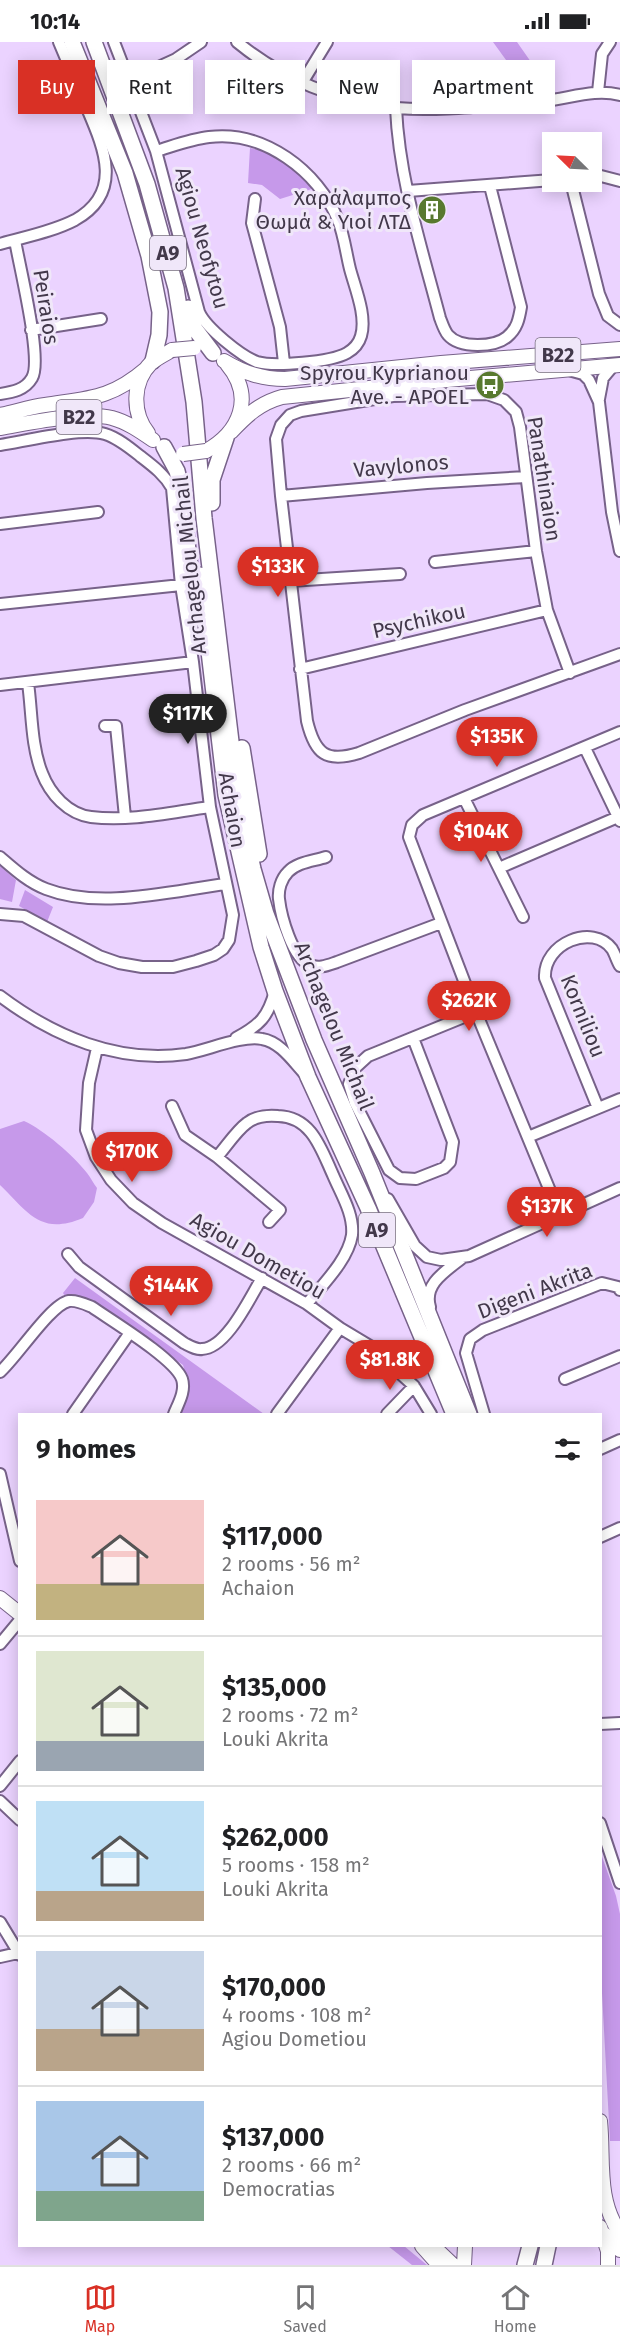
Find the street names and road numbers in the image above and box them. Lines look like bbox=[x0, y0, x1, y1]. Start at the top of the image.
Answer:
street label: Agiou Neofytou bbox=[169, 164, 235, 312]
road number: A9 bbox=[150, 236, 186, 270]
street label: Peiraios bbox=[27, 268, 65, 347]
road number: B22 bbox=[536, 338, 580, 372]
road number: B22 bbox=[56, 400, 101, 434]
street label: Panathinaion bbox=[521, 415, 567, 543]
street label: Vavylonos bbox=[352, 449, 450, 483]
street label: Archagelou Michail bbox=[168, 474, 212, 656]
street label: Psychikou bbox=[370, 598, 468, 644]
street label: Achaion bbox=[213, 770, 251, 850]
street label: Archagelou Michail bbox=[288, 938, 380, 1114]
street label: Korniliou bbox=[555, 971, 611, 1061]
street label: Agiou Dometiou bbox=[186, 1207, 330, 1305]
road number: A9 bbox=[359, 1213, 395, 1247]
street label: Digeni Akrita bbox=[474, 1257, 596, 1325]

